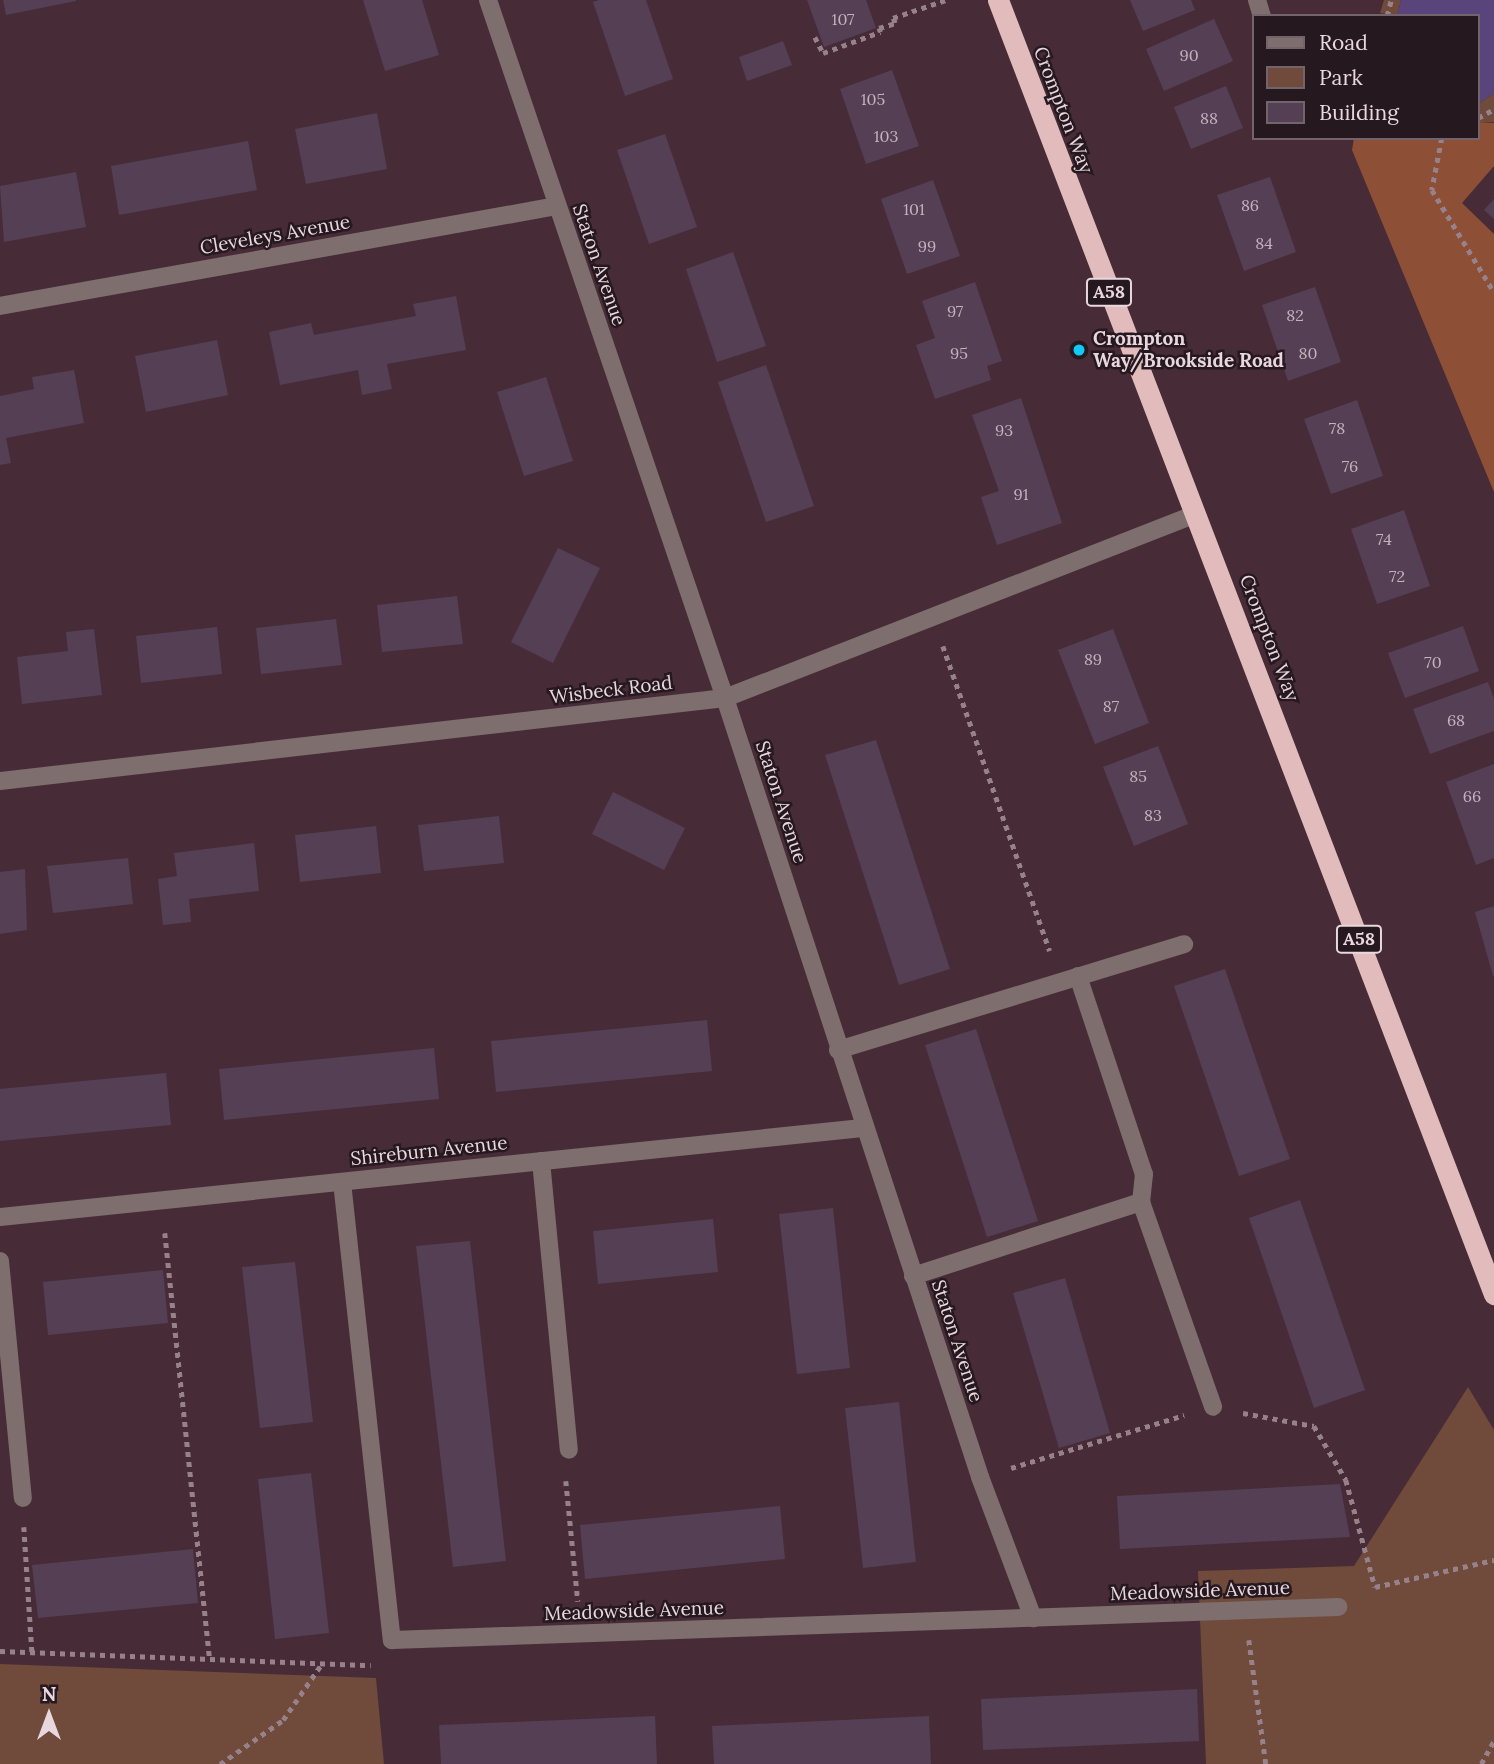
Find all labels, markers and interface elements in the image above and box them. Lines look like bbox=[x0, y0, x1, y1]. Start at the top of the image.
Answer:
house number: 107 bbox=[832, 9, 854, 29]
legend bbox=[1252, 14, 1480, 140]
text: Road bbox=[1319, 29, 1368, 56]
street label: Crompton Way bbox=[1028, 44, 1098, 176]
house number: 90 bbox=[1179, 45, 1199, 65]
text: Park bbox=[1319, 64, 1363, 91]
house number: 105 bbox=[861, 89, 885, 109]
text: Building bbox=[1319, 99, 1399, 126]
house number: 88 bbox=[1200, 108, 1218, 128]
house number: 103 bbox=[874, 126, 898, 146]
house number: 86 bbox=[1241, 195, 1259, 215]
house number: 101 bbox=[903, 199, 925, 219]
street label: Staton Avenue bbox=[568, 201, 630, 329]
street label: Cleveleys Avenue bbox=[198, 211, 352, 259]
house number: 84 bbox=[1255, 233, 1273, 253]
house number: 99 bbox=[918, 236, 936, 256]
road number: A58 bbox=[1084, 278, 1134, 306]
house number: 97 bbox=[947, 301, 963, 321]
house number: 82 bbox=[1286, 305, 1304, 325]
place label: Crompton Way/Brookside Road bbox=[1093, 328, 1284, 372]
marker: Crompton Way/Brookside Road bbox=[1071, 342, 1087, 358]
house number: 95 bbox=[950, 343, 968, 363]
house number: 80 bbox=[1299, 343, 1317, 363]
house number: 78 bbox=[1329, 418, 1345, 438]
house number: 93 bbox=[995, 420, 1013, 440]
house number: 76 bbox=[1342, 456, 1358, 476]
house number: 91 bbox=[1013, 484, 1029, 504]
house number: 74 bbox=[1376, 529, 1392, 549]
house number: 72 bbox=[1389, 566, 1405, 586]
street label: Crompton Way bbox=[1234, 572, 1304, 704]
house number: 89 bbox=[1084, 649, 1102, 669]
house number: 70 bbox=[1424, 652, 1442, 672]
street label: Wisbeck Road bbox=[548, 671, 674, 709]
house number: 87 bbox=[1103, 696, 1119, 716]
house number: 68 bbox=[1447, 710, 1465, 730]
street label: Staton Avenue bbox=[751, 738, 811, 866]
house number: 85 bbox=[1129, 766, 1147, 786]
house number: 66 bbox=[1463, 786, 1481, 806]
house number: 83 bbox=[1144, 805, 1162, 825]
road number: A58 bbox=[1334, 924, 1384, 954]
street label: Shireburn Avenue bbox=[349, 1131, 509, 1171]
street label: Staton Avenue bbox=[927, 1277, 987, 1405]
street label: Meadowside Avenue bbox=[1110, 1576, 1290, 1606]
street label: Meadowside Avenue bbox=[544, 1596, 724, 1626]
north arrow bbox=[14, 1680, 84, 1750]
text: N bbox=[42, 1682, 56, 1706]

